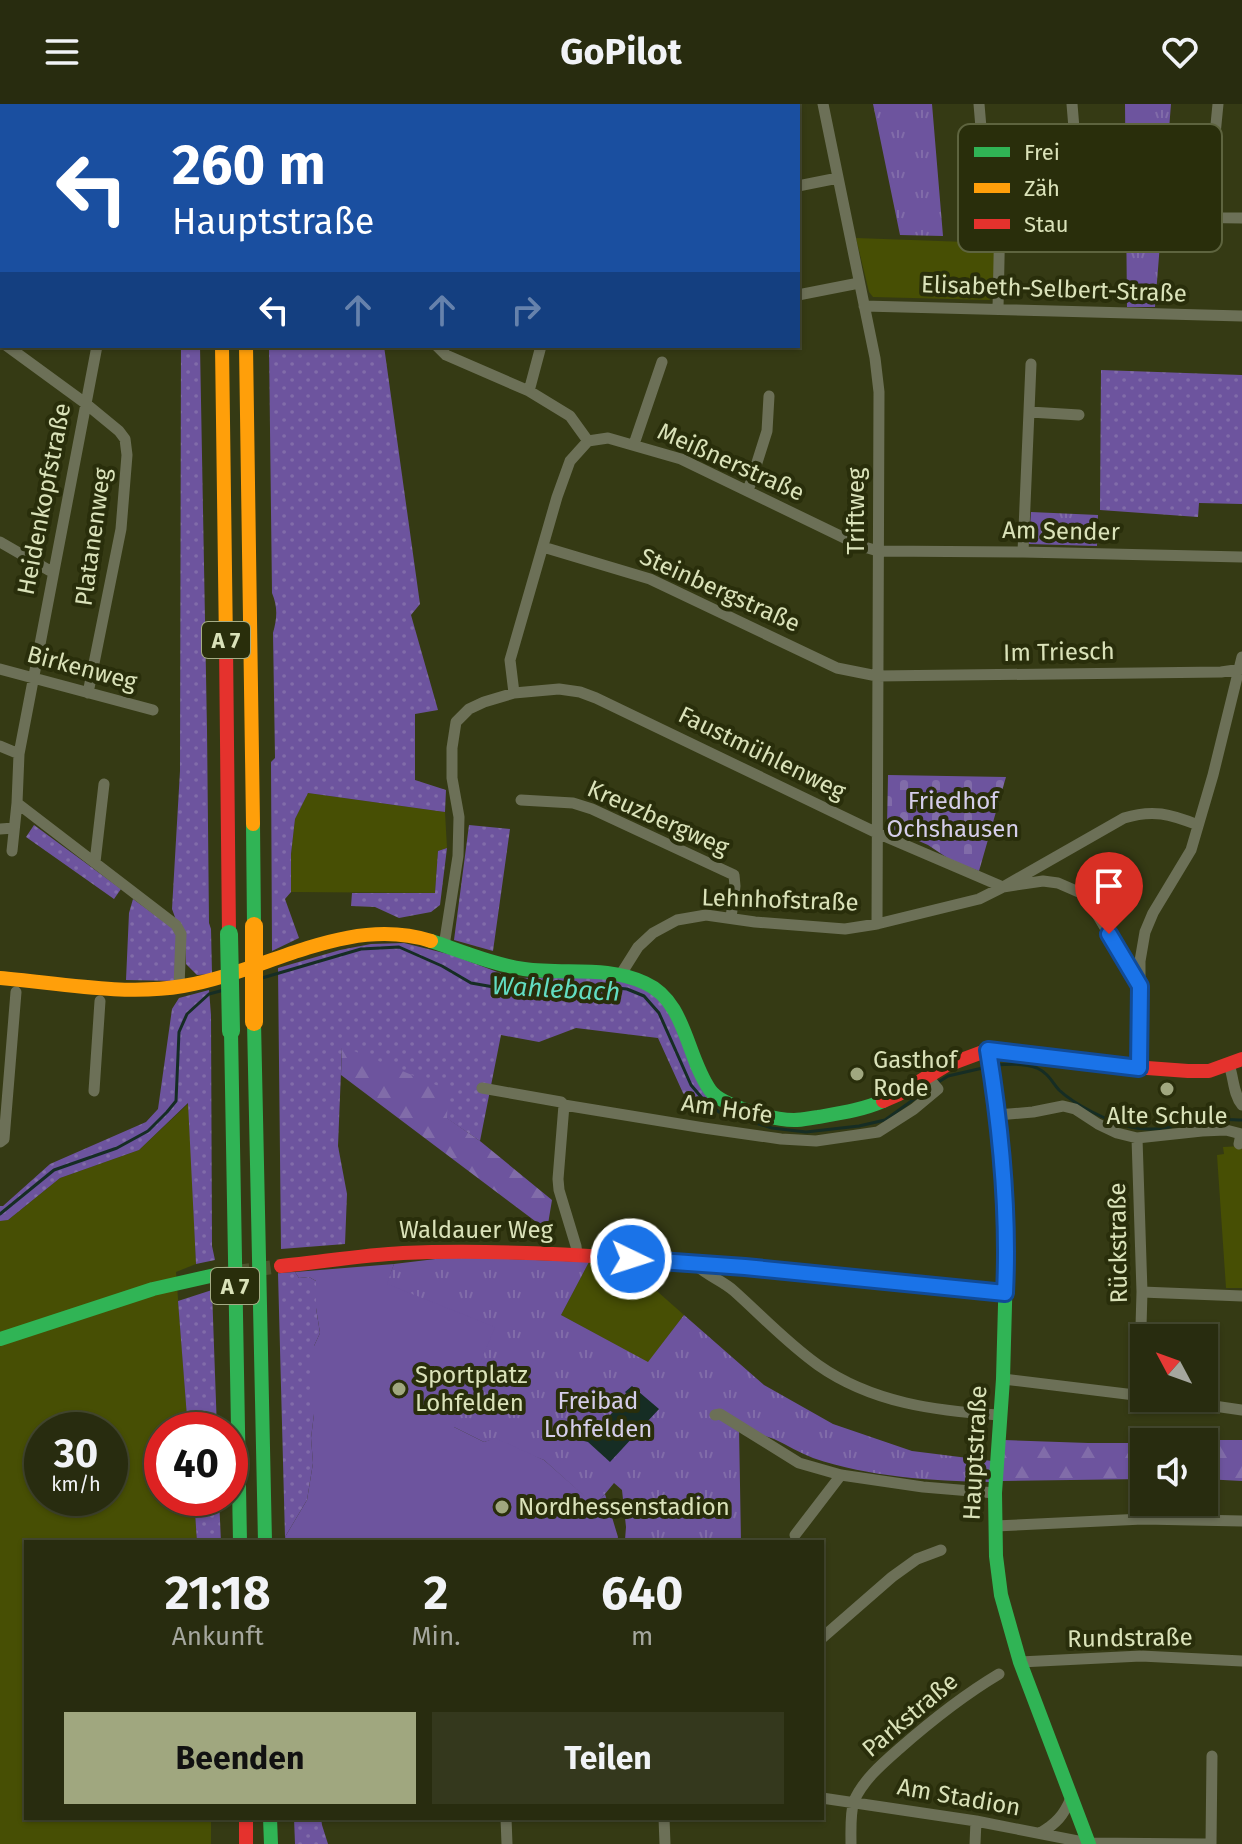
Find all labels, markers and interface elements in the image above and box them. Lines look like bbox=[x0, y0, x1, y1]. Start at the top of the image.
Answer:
icon: menu bbox=[40, 30, 84, 74]
text: GoPilot bbox=[560, 30, 682, 74]
icon: heart bbox=[1158, 30, 1202, 74]
legend bbox=[958, 124, 1222, 252]
text: 260 m bbox=[172, 132, 326, 199]
icon: left bbox=[40, 136, 144, 240]
text: Frei bbox=[1024, 139, 1060, 166]
text: Zäh bbox=[1024, 175, 1060, 202]
text: Hauptstraße bbox=[172, 200, 374, 244]
text: Stau bbox=[1024, 211, 1069, 238]
street label: Elisabeth-Selbert-Straße bbox=[921, 270, 1187, 308]
icon: left bbox=[252, 288, 296, 332]
icon: ahead bbox=[336, 288, 380, 332]
icon: ahead bbox=[420, 288, 464, 332]
icon: right bbox=[504, 288, 548, 332]
street label: Heidenkopfstraße bbox=[12, 401, 76, 597]
street label: Meißnerstraße bbox=[653, 417, 809, 507]
street label: Platanenweg bbox=[69, 466, 117, 608]
street label: Triftweg bbox=[842, 467, 870, 555]
street label: Am Sender bbox=[1002, 516, 1121, 546]
street label: Steinbergstraße bbox=[636, 542, 804, 638]
road number: A 7 bbox=[202, 622, 250, 658]
street label: Im Triesch bbox=[1003, 637, 1115, 667]
street label: Birkenweg bbox=[24, 640, 141, 696]
street label: Faustmühlenweg bbox=[674, 700, 851, 806]
street label: Kreuzbergweg bbox=[583, 774, 733, 862]
park label: Friedhof Ochshausen bbox=[887, 787, 1019, 843]
pin bbox=[1075, 852, 1143, 934]
icon: arrive bbox=[1087, 864, 1131, 908]
street label: Lehnhofstraße bbox=[701, 883, 859, 917]
water label: Wahlebach bbox=[491, 970, 621, 1008]
place label: Gasthof Rode bbox=[873, 1046, 959, 1102]
marker: Gasthof Rode bbox=[848, 1065, 866, 1083]
marker: Alte Schule bbox=[1158, 1080, 1176, 1098]
street label: Am Hofe bbox=[680, 1089, 774, 1129]
place label: Alte Schule bbox=[1106, 1102, 1228, 1130]
street label: Rückstraße bbox=[1103, 1182, 1133, 1304]
street label: Waldauer Weg bbox=[399, 1216, 554, 1244]
position arrow bbox=[589, 1217, 673, 1301]
road number: A 7 bbox=[211, 1268, 259, 1304]
north arrow bbox=[1130, 1324, 1218, 1412]
map controls bbox=[1130, 1324, 1218, 1516]
place label: Sportplatz Lohfelden bbox=[415, 1361, 528, 1417]
marker: Sportplatz Lohfelden bbox=[390, 1380, 408, 1398]
street label: Hauptstraße bbox=[957, 1385, 993, 1521]
park label: Freibad Lohfelden bbox=[544, 1387, 652, 1443]
speed limit sign: 40 bbox=[144, 1412, 248, 1516]
button: sound bbox=[1130, 1428, 1218, 1516]
text: 30 bbox=[54, 1430, 98, 1478]
text: km/h bbox=[51, 1472, 101, 1496]
place label: Nordhessenstadion bbox=[518, 1493, 730, 1521]
marker: Nordhessenstadion bbox=[493, 1498, 511, 1516]
text: 21:18 bbox=[165, 1564, 271, 1622]
text: 2 bbox=[423, 1564, 448, 1622]
text: 640 bbox=[601, 1564, 683, 1622]
text: Ankunft bbox=[172, 1621, 264, 1652]
text: Min. bbox=[411, 1621, 460, 1652]
text: m bbox=[631, 1621, 653, 1652]
street label: Rundstraße bbox=[1067, 1623, 1193, 1653]
street label: Parkstraße bbox=[857, 1667, 963, 1763]
button: Beenden bbox=[64, 1712, 416, 1804]
button: Teilen bbox=[432, 1712, 784, 1804]
street label: Am Stadion bbox=[895, 1772, 1023, 1822]

